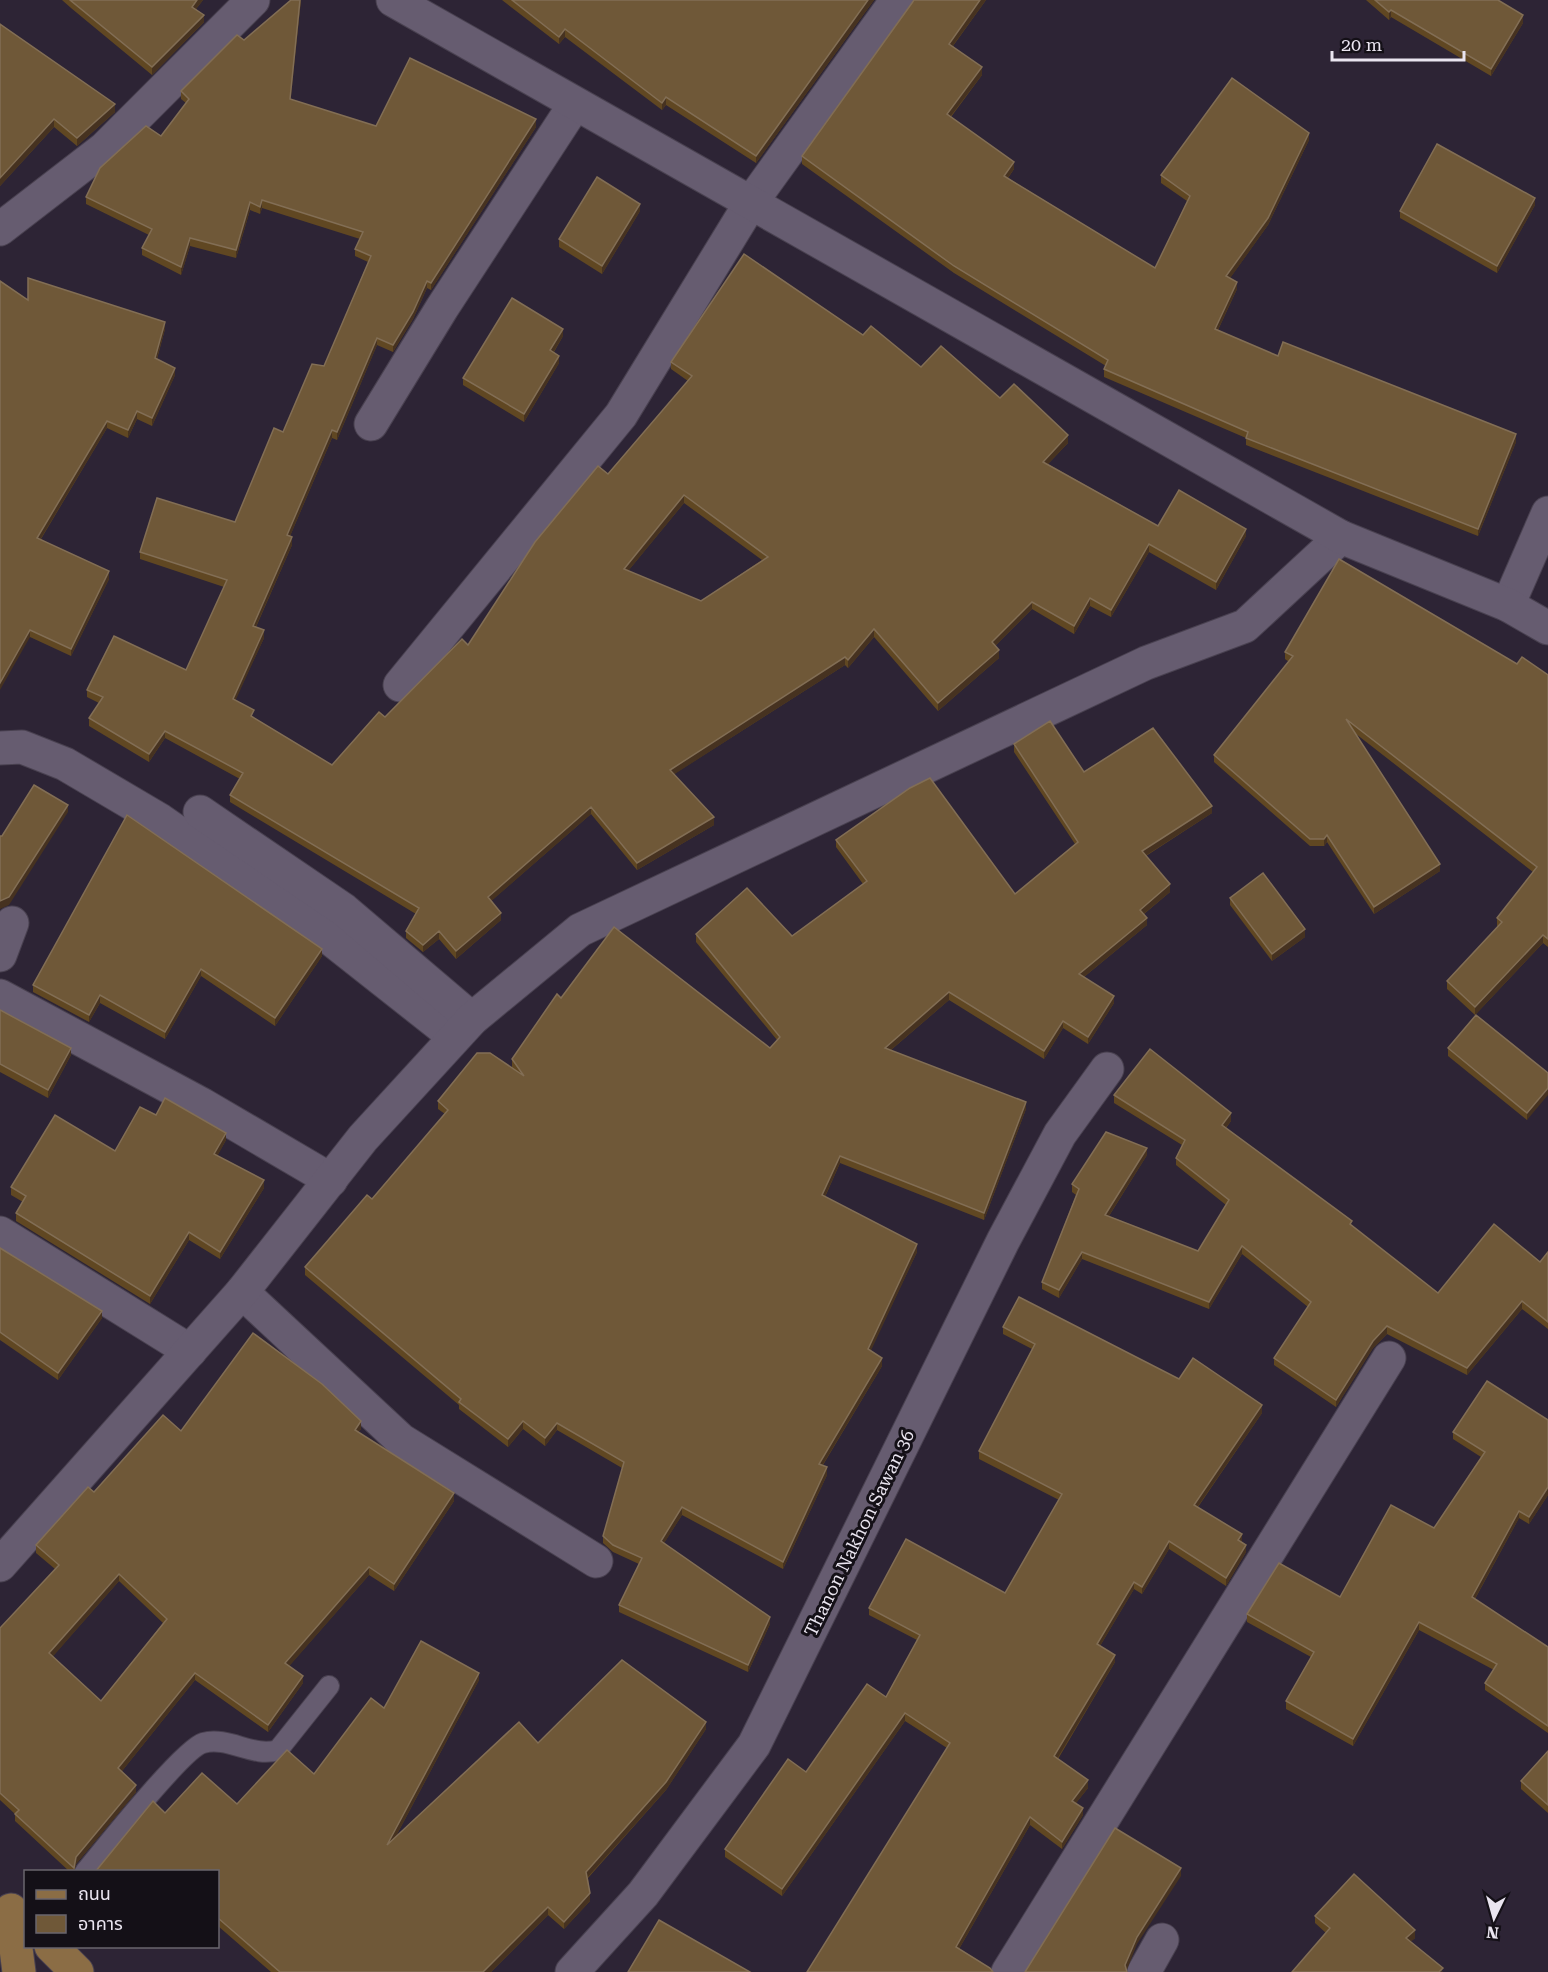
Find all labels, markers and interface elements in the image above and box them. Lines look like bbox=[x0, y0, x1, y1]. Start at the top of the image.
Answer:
scale bar bbox=[1332, 24, 1464, 62]
text: 20 m bbox=[1341, 34, 1382, 55]
street label: Thanon Nakhon Sawan 36 bbox=[800, 1426, 918, 1640]
legend bbox=[24, 1870, 219, 1948]
text: ถนน bbox=[78, 1883, 111, 1904]
north arrow bbox=[1464, 1888, 1524, 1948]
text: อาคาร bbox=[78, 1913, 123, 1934]
text: N bbox=[1486, 1922, 1500, 1942]

